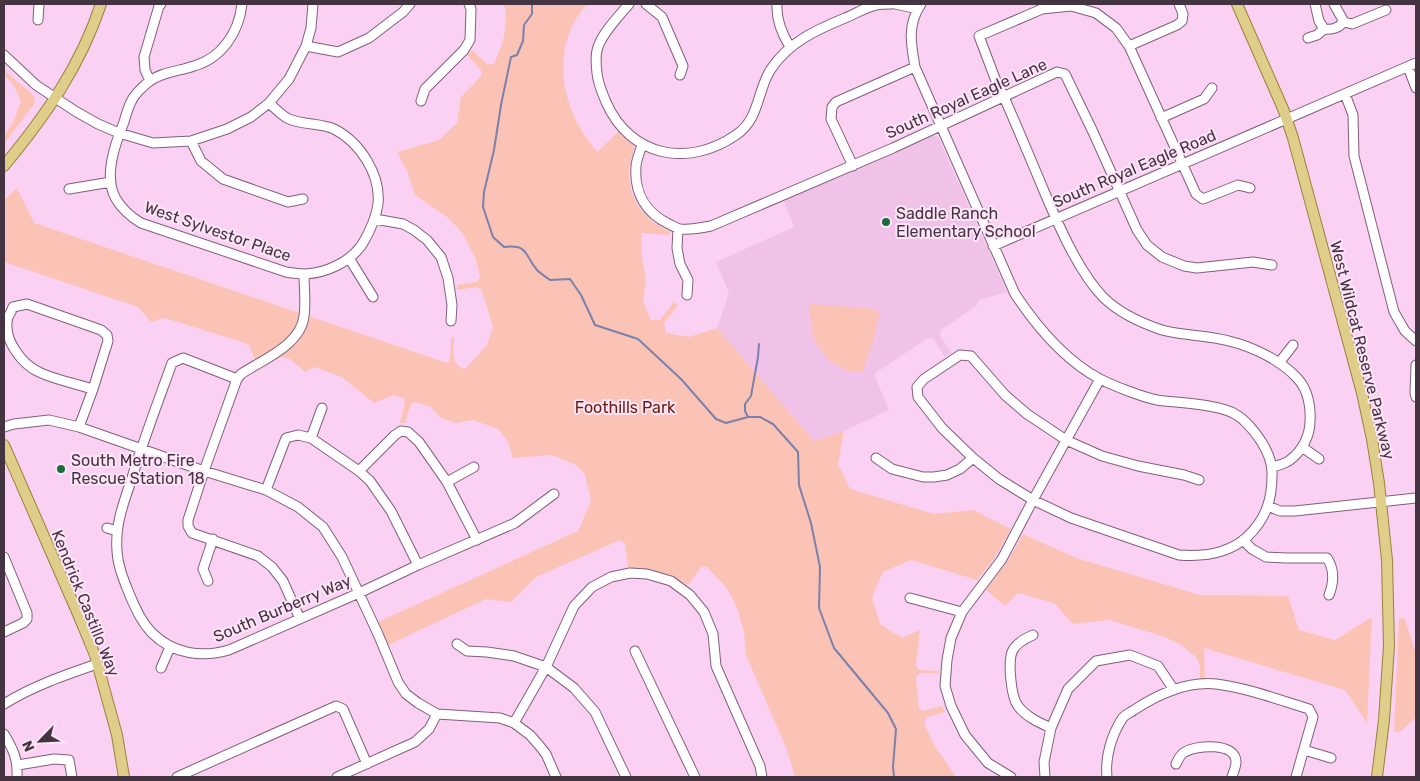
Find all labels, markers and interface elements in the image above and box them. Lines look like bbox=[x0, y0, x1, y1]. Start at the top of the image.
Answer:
street label: South Royal Eagle Lane bbox=[883, 54, 1050, 143]
street label: South Royal Eagle Road bbox=[1050, 125, 1219, 212]
street label: West Sylvestor Place bbox=[142, 197, 294, 266]
place label: Saddle Ranch Elementary School bbox=[896, 204, 1036, 241]
marker: Saddle Ranch Elementary School bbox=[880, 216, 892, 228]
street label: West Wildcat Reserve Parkway bbox=[1326, 239, 1399, 462]
park label: Foothills Park bbox=[575, 398, 676, 417]
place label: South Metro Fire Rescue Station 18 bbox=[71, 451, 205, 488]
marker: South Metro Fire Rescue Station 18 bbox=[55, 463, 67, 475]
street label: Kendrick Castillo Way bbox=[47, 527, 124, 679]
street label: South Burberry Way bbox=[210, 571, 354, 646]
north arrow bbox=[15, 716, 65, 766]
text: N bbox=[19, 738, 38, 754]

